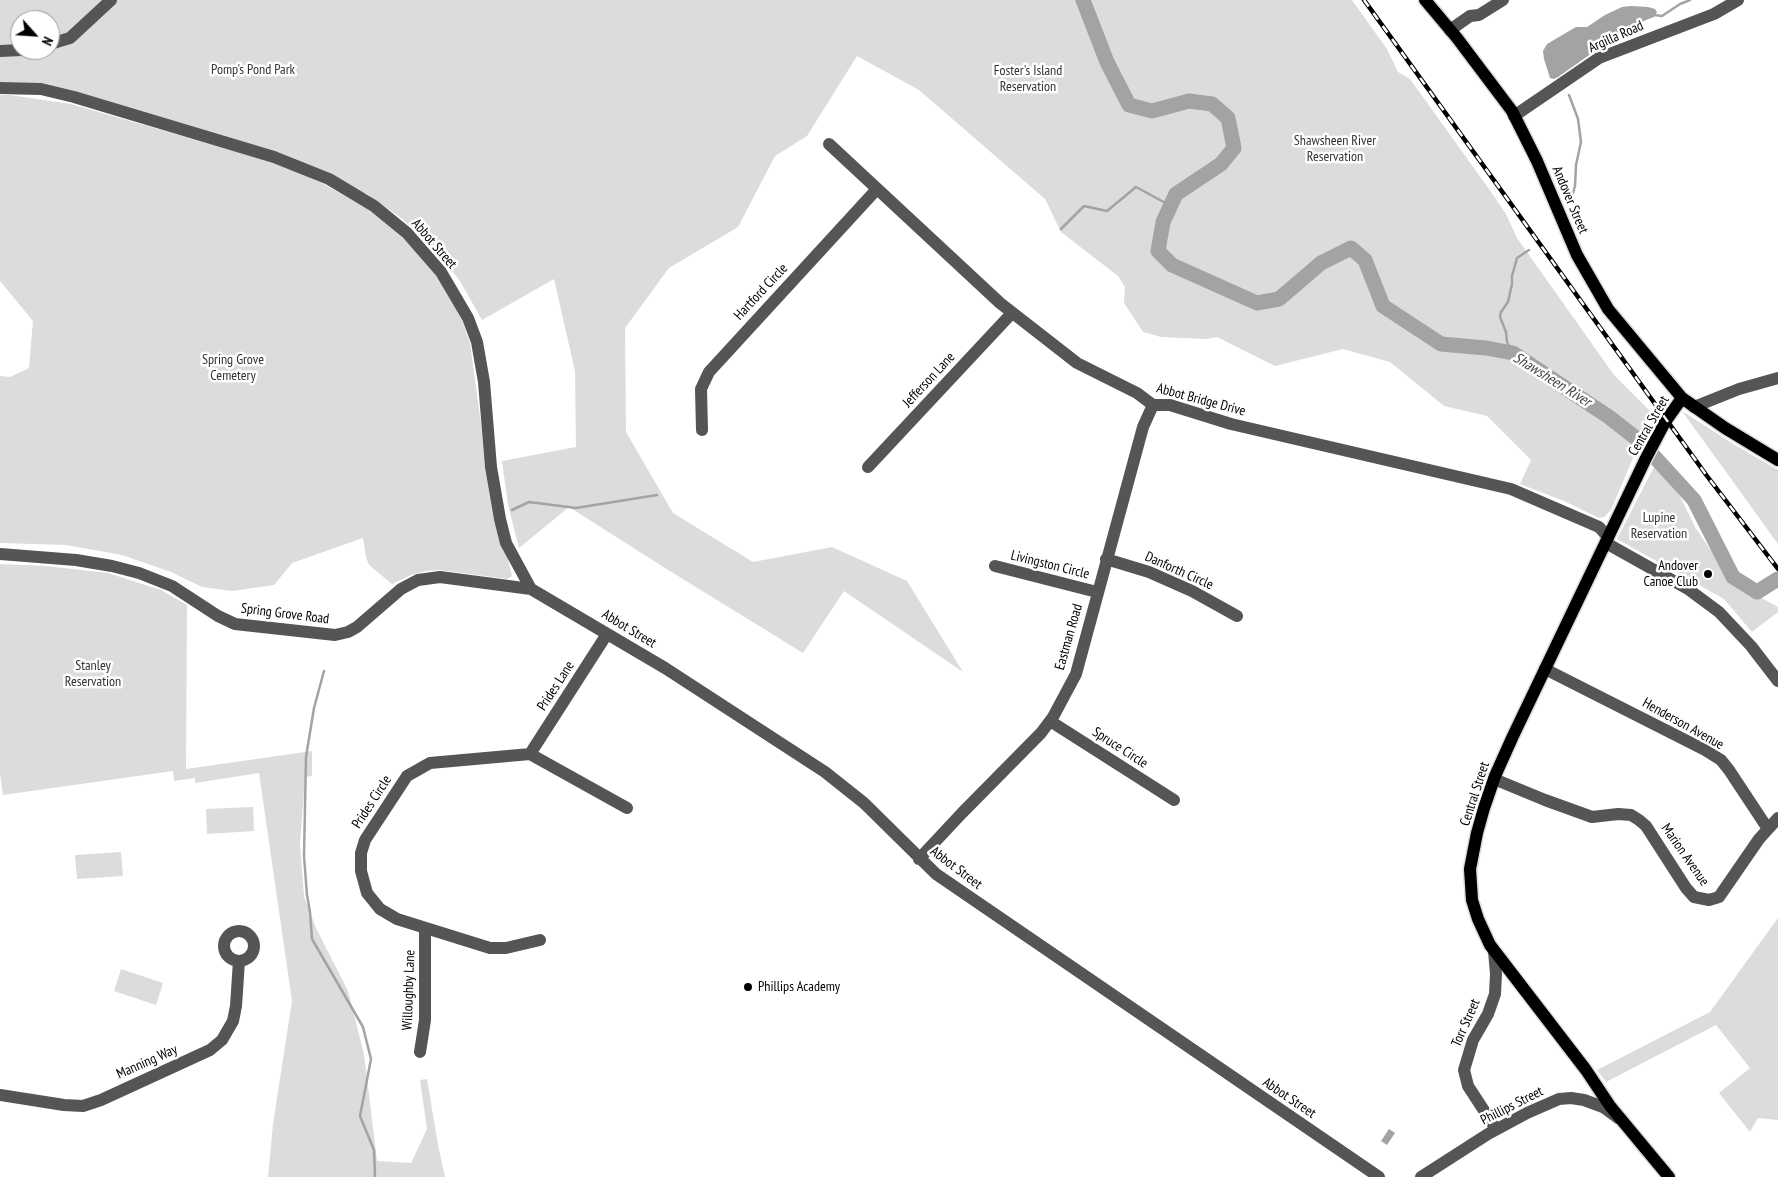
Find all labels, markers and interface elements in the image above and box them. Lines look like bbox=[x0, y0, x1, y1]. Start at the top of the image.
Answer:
north arrow bbox=[10, 10, 60, 60]
street label: Argilla Road bbox=[1586, 17, 1646, 57]
text: N bbox=[38, 34, 57, 48]
park label: Pomp's Pond Park bbox=[211, 62, 295, 78]
park label: Foster's Island Reservation bbox=[994, 63, 1062, 95]
park label: Shawsheen River Reservation bbox=[1294, 133, 1376, 166]
street label: Andover Street bbox=[1548, 164, 1592, 236]
street label: Abbot Street bbox=[408, 216, 460, 272]
street label: Hartford Circle bbox=[731, 260, 791, 324]
street label: Jefferson Lane bbox=[899, 349, 959, 411]
water label: Shawsheen River bbox=[1510, 349, 1594, 411]
park label: Spring Grove Cemetery bbox=[202, 352, 264, 384]
street label: Abbot Bridge Drive bbox=[1155, 380, 1247, 420]
street label: Central Street bbox=[1625, 393, 1673, 459]
park label: Lupine Reservation bbox=[1631, 510, 1687, 542]
street label: Livingston Circle bbox=[1009, 547, 1091, 583]
street label: Danforth Circle bbox=[1142, 548, 1216, 594]
place label: Andover Canoe Club bbox=[1643, 558, 1698, 590]
marker: Andover Canoe Club bbox=[1702, 568, 1714, 580]
street label: Spring Grove Road bbox=[240, 600, 330, 628]
street label: Eastman Road bbox=[1052, 602, 1086, 672]
street label: Abbot Street bbox=[599, 606, 659, 652]
park label: Stanley Reservation bbox=[65, 658, 121, 690]
street label: Prides Lane bbox=[534, 658, 578, 714]
street label: Henderson Avenue bbox=[1639, 695, 1727, 753]
street label: Spruce Circle bbox=[1089, 724, 1151, 772]
street label: Central Street bbox=[1457, 760, 1493, 828]
street label: Prides Circle bbox=[349, 772, 395, 832]
street label: Marion Avenue bbox=[1657, 821, 1713, 889]
street label: Abbot Street bbox=[927, 843, 985, 893]
street label: Willoughby Lane bbox=[399, 949, 419, 1031]
place label: Phillips Academy bbox=[758, 979, 840, 995]
marker: Phillips Academy bbox=[742, 981, 754, 993]
street label: Torr Street bbox=[1448, 997, 1484, 1049]
street label: Manning Way bbox=[114, 1041, 180, 1083]
street label: Abbot Street bbox=[1259, 1074, 1319, 1122]
street label: Phillips Street bbox=[1478, 1083, 1546, 1129]

